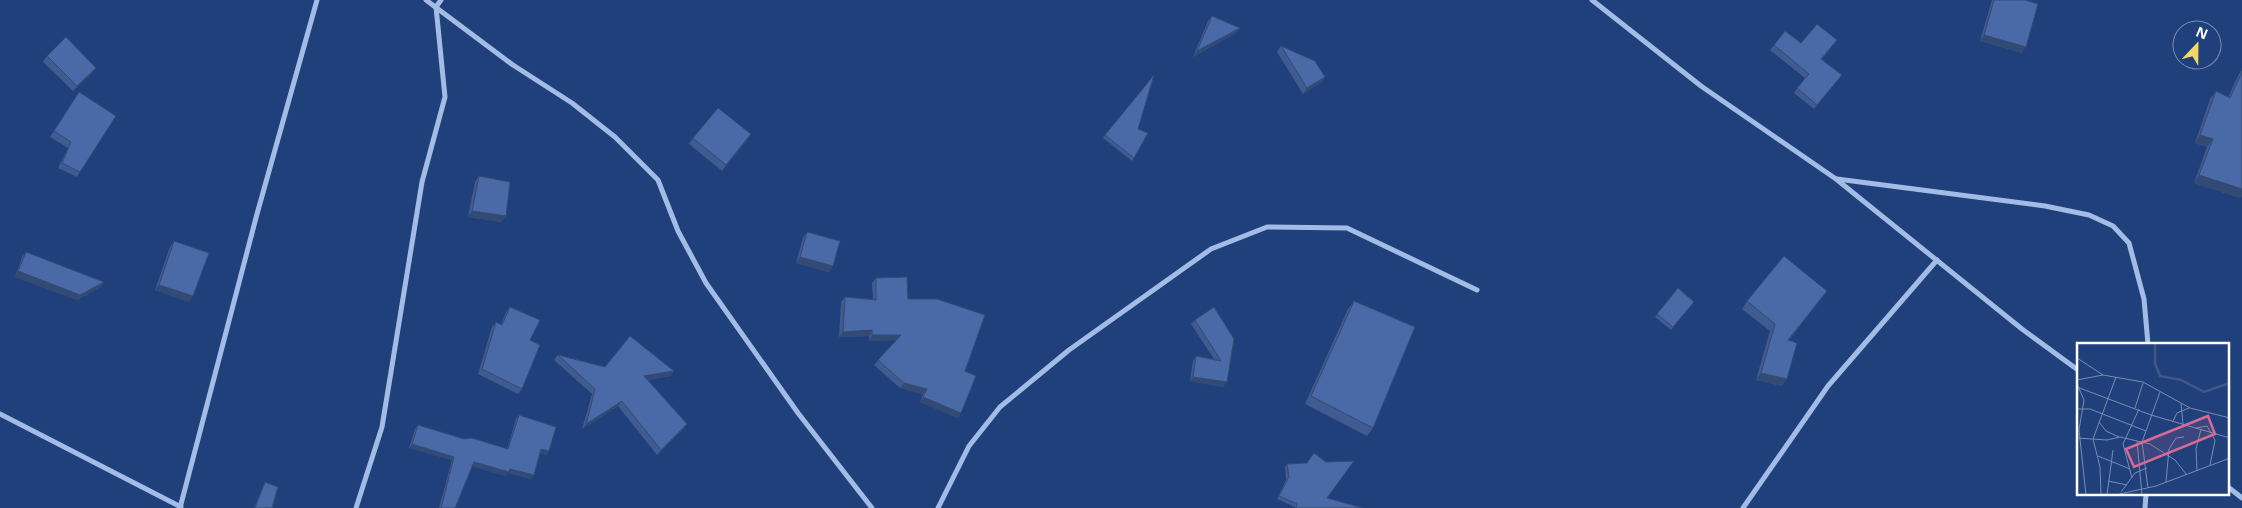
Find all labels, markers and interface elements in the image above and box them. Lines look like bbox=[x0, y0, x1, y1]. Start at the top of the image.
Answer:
north arrow bbox=[2172, 20, 2222, 70]
text: N bbox=[2193, 22, 2211, 43]
inset map bbox=[2077, 343, 2230, 496]

